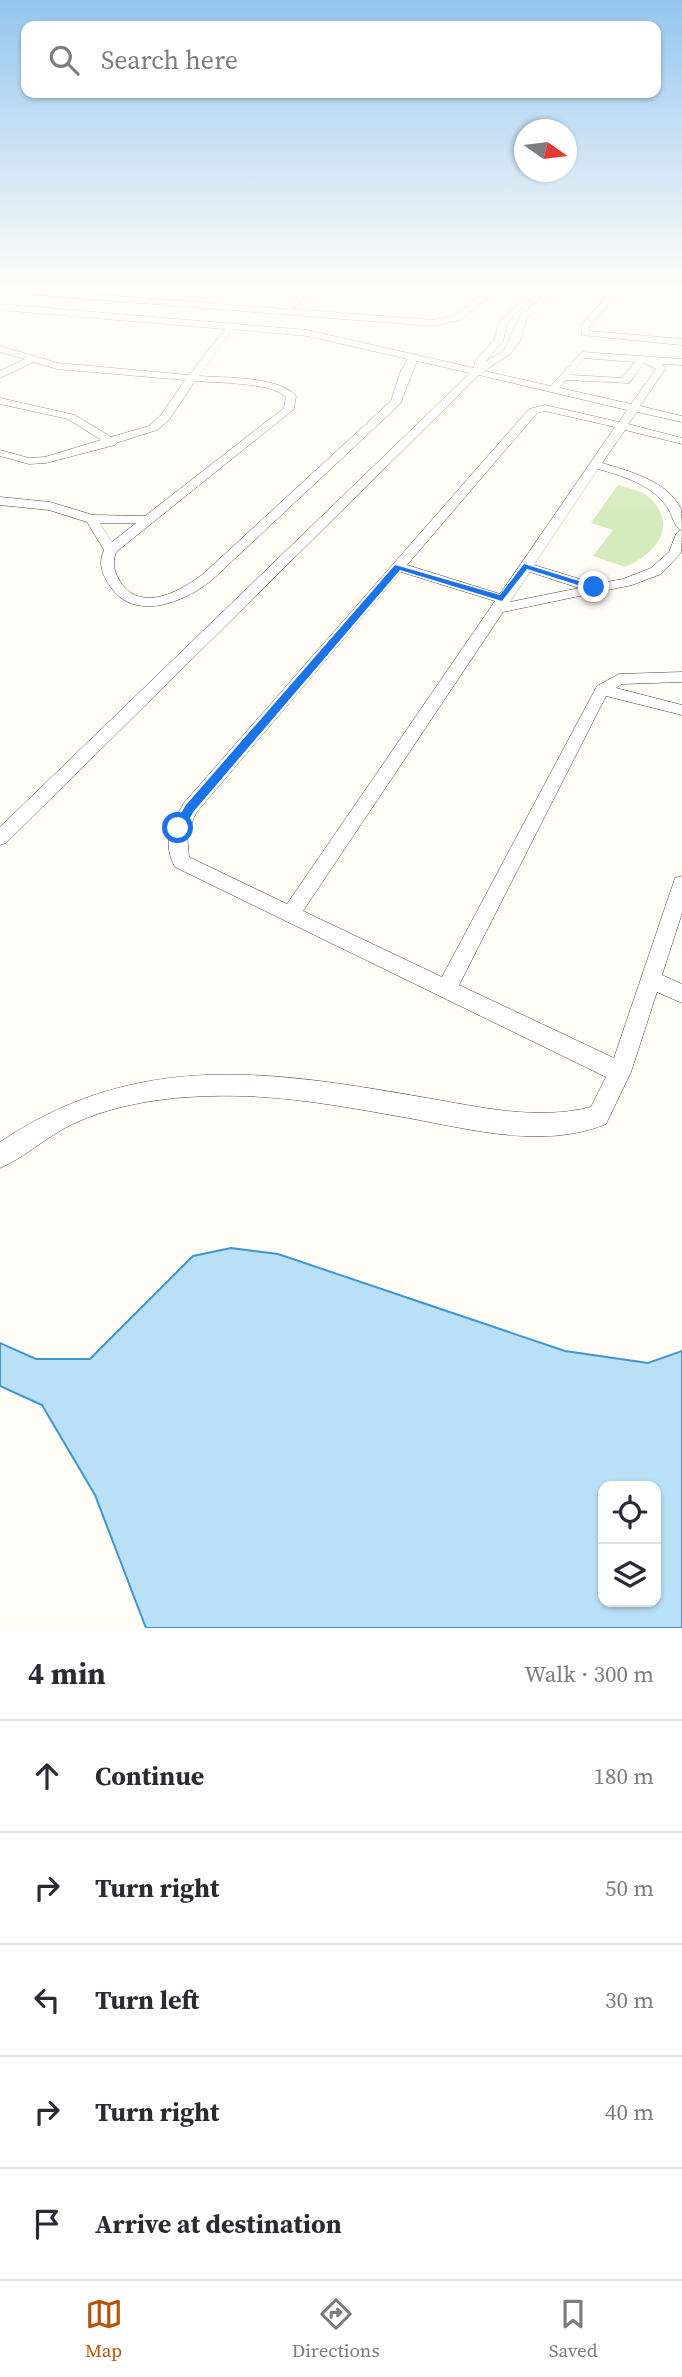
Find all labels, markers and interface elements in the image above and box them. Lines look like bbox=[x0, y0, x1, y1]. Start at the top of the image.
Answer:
search box bbox=[21, 21, 661, 98]
icon: search bbox=[45, 41, 83, 79]
text: Search here bbox=[101, 42, 238, 78]
north arrow bbox=[514, 119, 577, 182]
route end bbox=[578, 571, 609, 602]
route start bbox=[162, 812, 193, 843]
map controls bbox=[598, 1481, 661, 1607]
button: locate bbox=[598, 1481, 661, 1544]
button: layers bbox=[598, 1544, 661, 1607]
text: 4 min bbox=[28, 1653, 106, 1694]
text: Walk · 300 m bbox=[524, 1658, 654, 1690]
icon: ahead bbox=[28, 1757, 66, 1795]
text: Continue bbox=[95, 1758, 204, 1794]
text: 180 m bbox=[593, 1760, 654, 1792]
icon: right bbox=[28, 1869, 66, 1907]
text: Turn right bbox=[95, 1870, 219, 1906]
text: 50 m bbox=[605, 1872, 654, 1904]
icon: left bbox=[28, 1981, 66, 2019]
text: Turn left bbox=[95, 1982, 199, 2018]
text: 30 m bbox=[605, 1984, 654, 2016]
icon: right bbox=[28, 2093, 66, 2131]
text: Turn right bbox=[95, 2094, 219, 2130]
text: 40 m bbox=[605, 2096, 654, 2128]
icon: arrive bbox=[28, 2205, 66, 2243]
text: Arrive at destination bbox=[95, 2206, 342, 2242]
tab: Map bbox=[85, 2295, 123, 2363]
tab: Directions bbox=[292, 2295, 380, 2363]
tab: Saved bbox=[549, 2295, 597, 2363]

